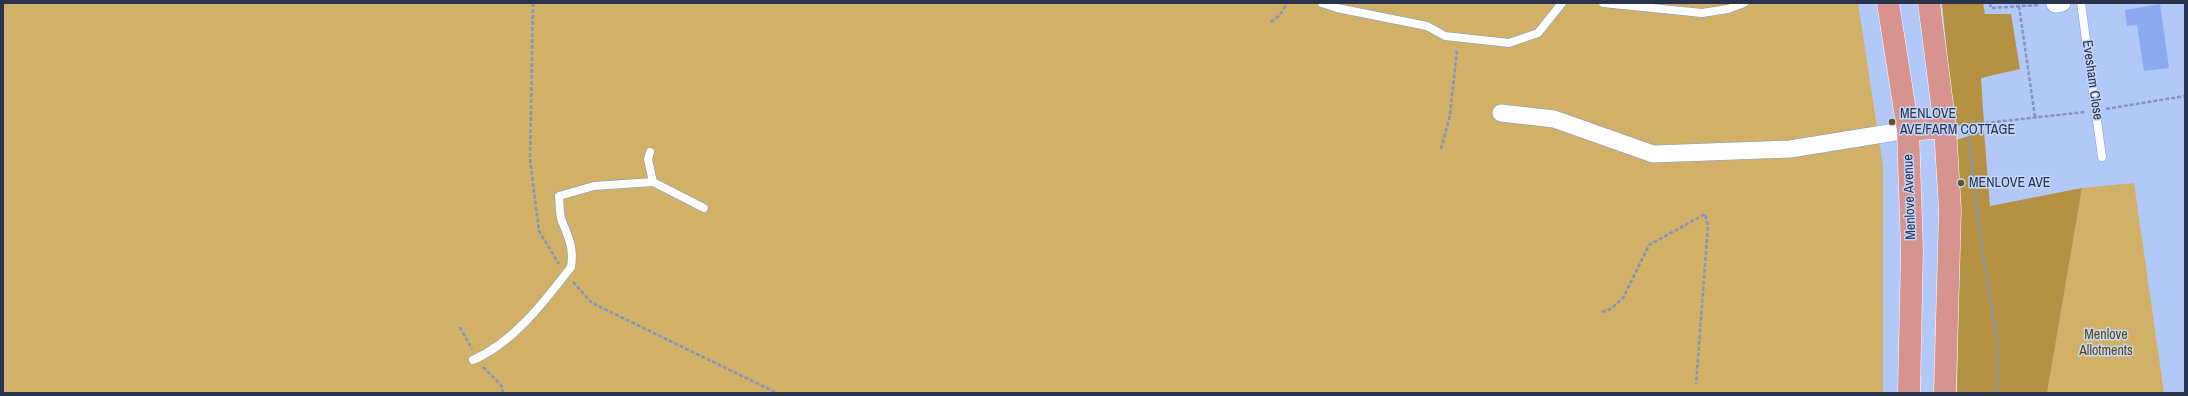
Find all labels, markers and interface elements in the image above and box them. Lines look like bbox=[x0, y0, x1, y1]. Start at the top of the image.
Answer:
street label: Evesham Close bbox=[2078, 39, 2106, 121]
place label: MENLOVE AVE/FARM COTTAGE bbox=[1900, 106, 2015, 138]
marker: MENLOVE AVE/FARM COTTAGE bbox=[1887, 117, 1897, 127]
street label: Menlove Avenue bbox=[1900, 154, 1920, 240]
place label: MENLOVE AVE bbox=[1969, 175, 2050, 191]
marker: MENLOVE AVE bbox=[1956, 178, 1966, 188]
park label: Menlove Allotments bbox=[2079, 327, 2133, 360]

